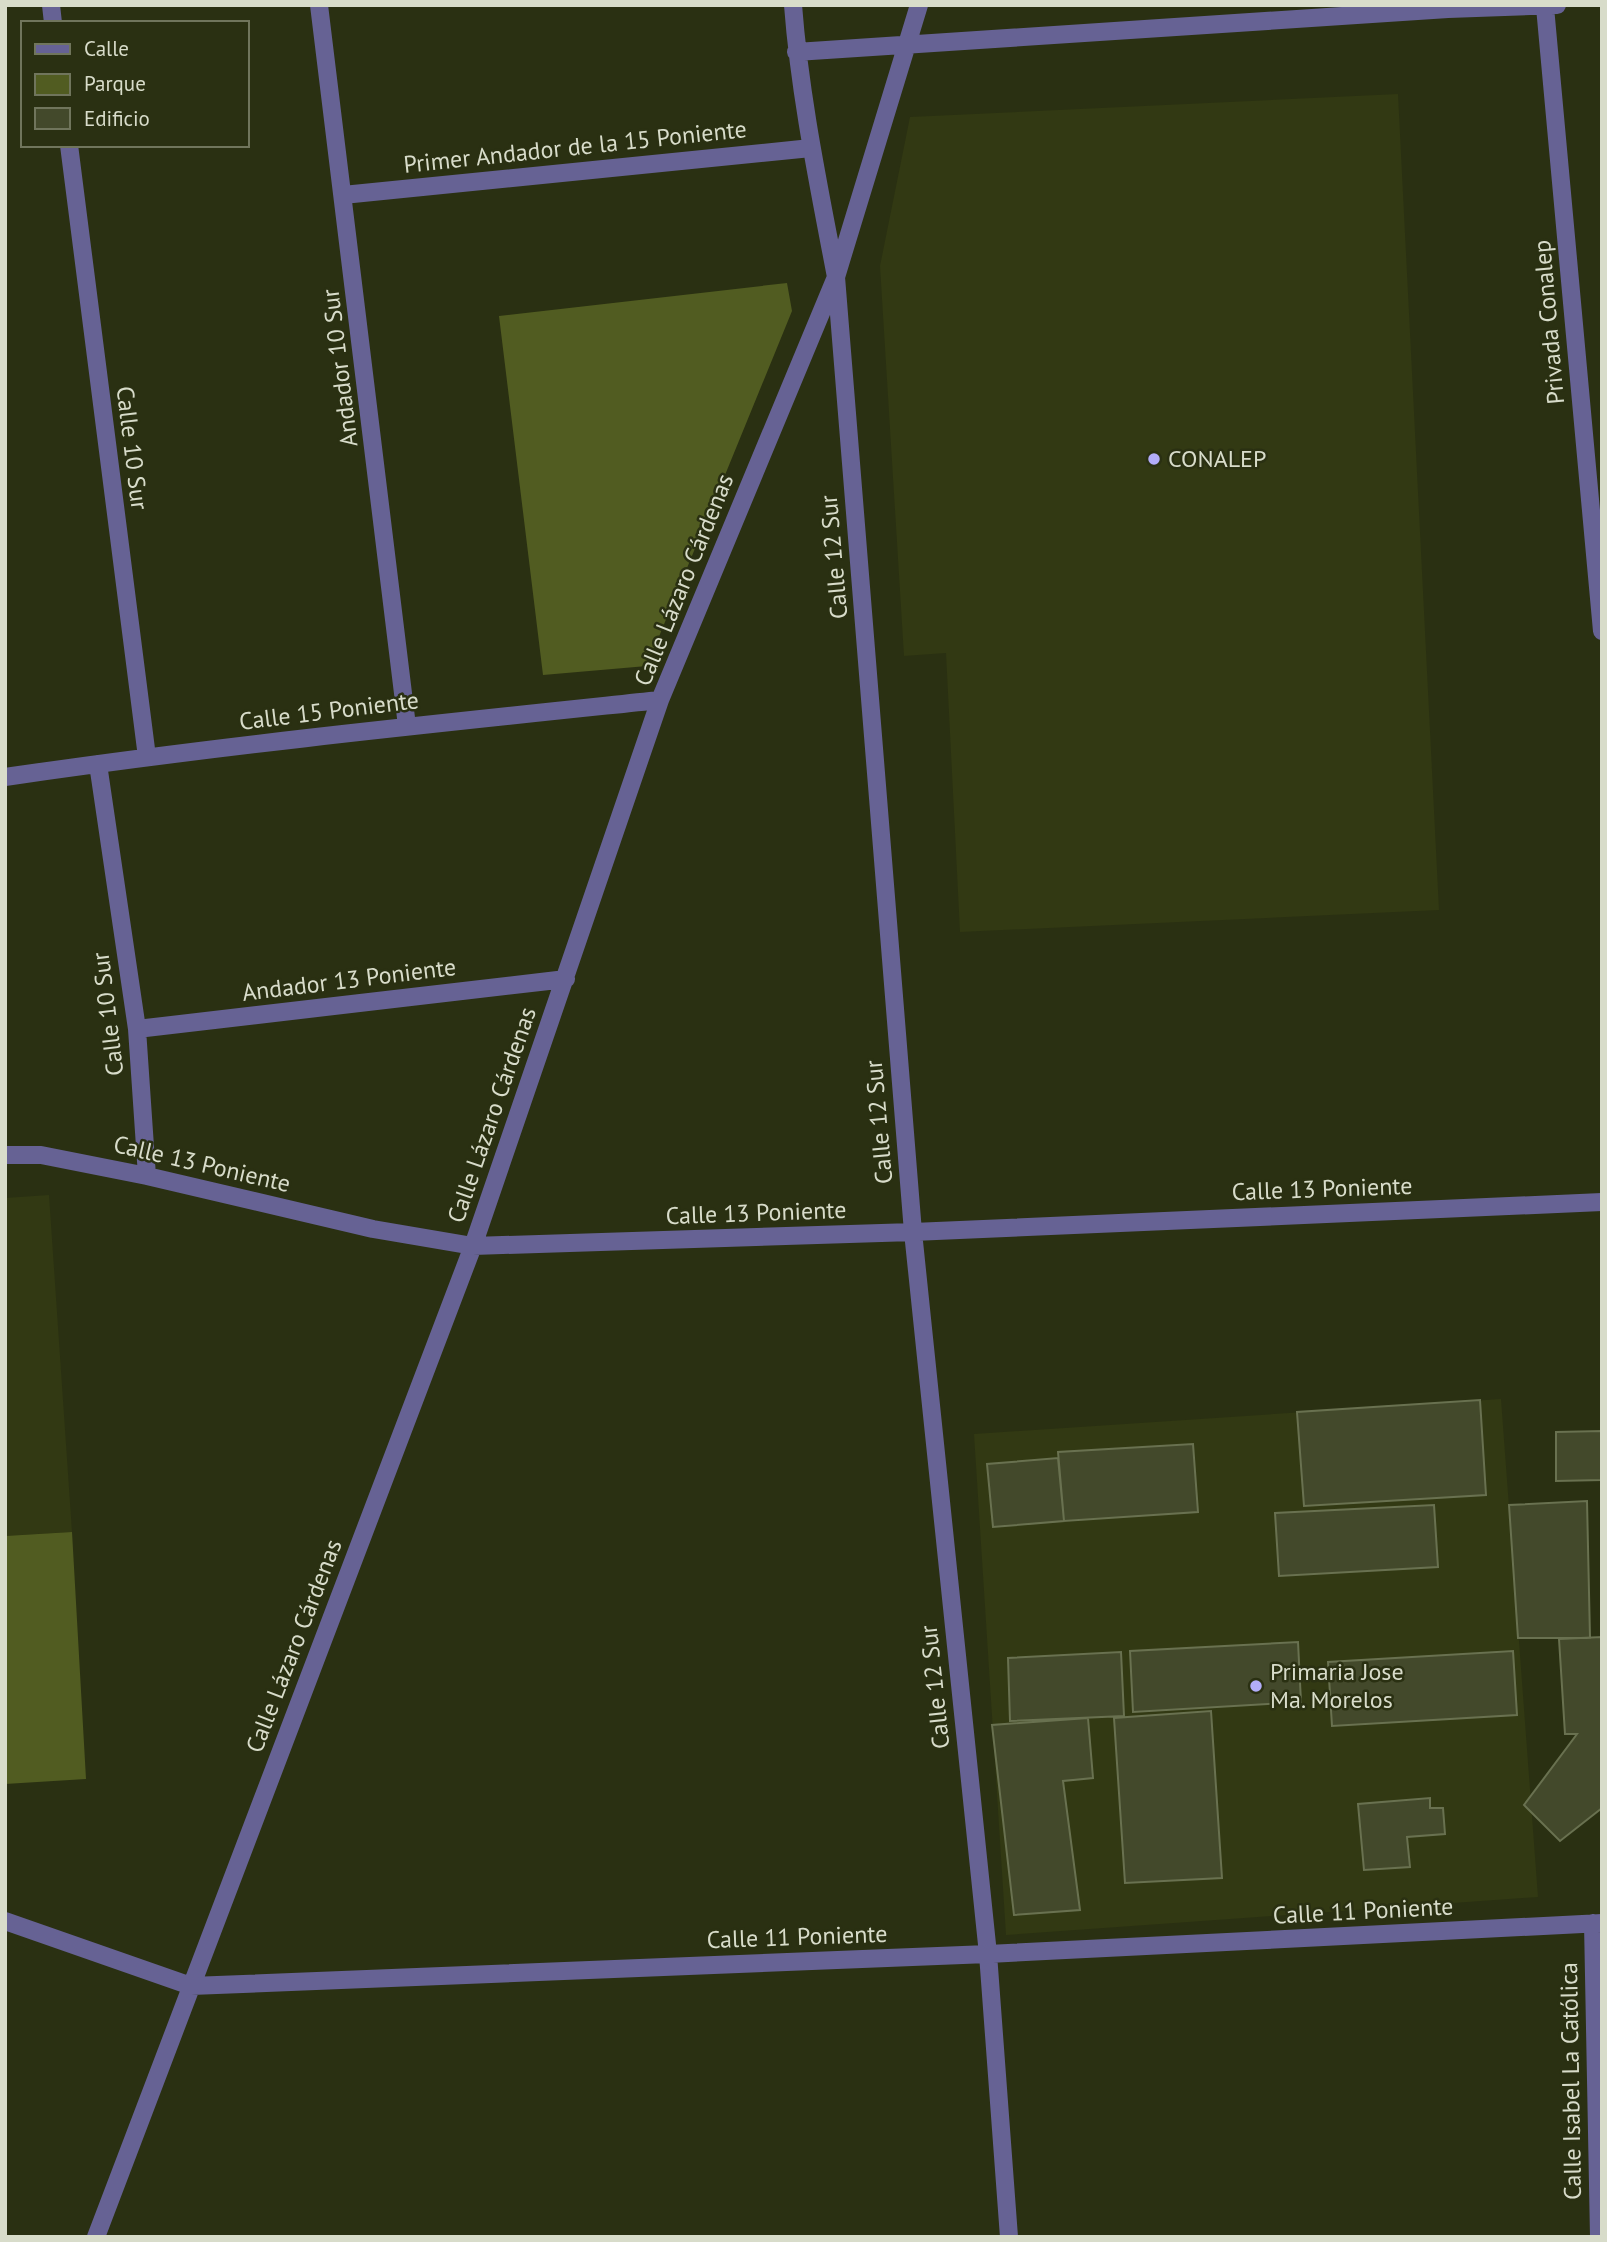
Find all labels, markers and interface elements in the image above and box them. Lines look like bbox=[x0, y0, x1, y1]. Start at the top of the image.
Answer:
legend bbox=[21, 21, 248, 147]
text: Calle bbox=[84, 35, 129, 62]
text: Parque bbox=[84, 70, 146, 97]
text: Edificio bbox=[84, 105, 150, 132]
street label: Primer Andador de la 15 Poniente bbox=[402, 113, 748, 180]
street label: Privada Conalep bbox=[1526, 239, 1571, 405]
street label: Andador 10 Sur bbox=[314, 287, 365, 449]
street label: Calle 10 Sur bbox=[110, 384, 155, 511]
place label: CONALEP bbox=[1168, 443, 1266, 474]
marker: CONALEP bbox=[1146, 451, 1162, 467]
street label: Calle Lázaro Cárdenas bbox=[627, 469, 740, 690]
street label: Calle 12 Sur bbox=[813, 494, 854, 620]
street label: Calle 15 Poniente bbox=[237, 684, 421, 737]
street label: Calle 10 Sur bbox=[85, 951, 130, 1078]
street label: Andador 13 Poniente bbox=[240, 951, 458, 1008]
street label: Calle Lázaro Cárdenas bbox=[440, 1003, 543, 1227]
street label: Calle 12 Sur bbox=[858, 1059, 899, 1185]
street label: Calle 13 Poniente bbox=[111, 1128, 294, 1199]
street label: Calle 13 Poniente bbox=[1231, 1170, 1413, 1207]
street label: Calle 13 Poniente bbox=[665, 1194, 847, 1231]
street label: Calle Lázaro Cárdenas bbox=[239, 1535, 349, 1757]
street label: Calle 12 Sur bbox=[913, 1624, 956, 1750]
place label: Primaria Jose Ma. Morelos bbox=[1270, 1656, 1404, 1715]
marker: Primaria Jose Ma. Morelos bbox=[1248, 1678, 1264, 1694]
street label: Calle 11 Poniente bbox=[1272, 1890, 1454, 1931]
street label: Calle 11 Poniente bbox=[706, 1918, 888, 1955]
street label: Calle Isabel La Católica bbox=[1553, 1962, 1588, 2200]

